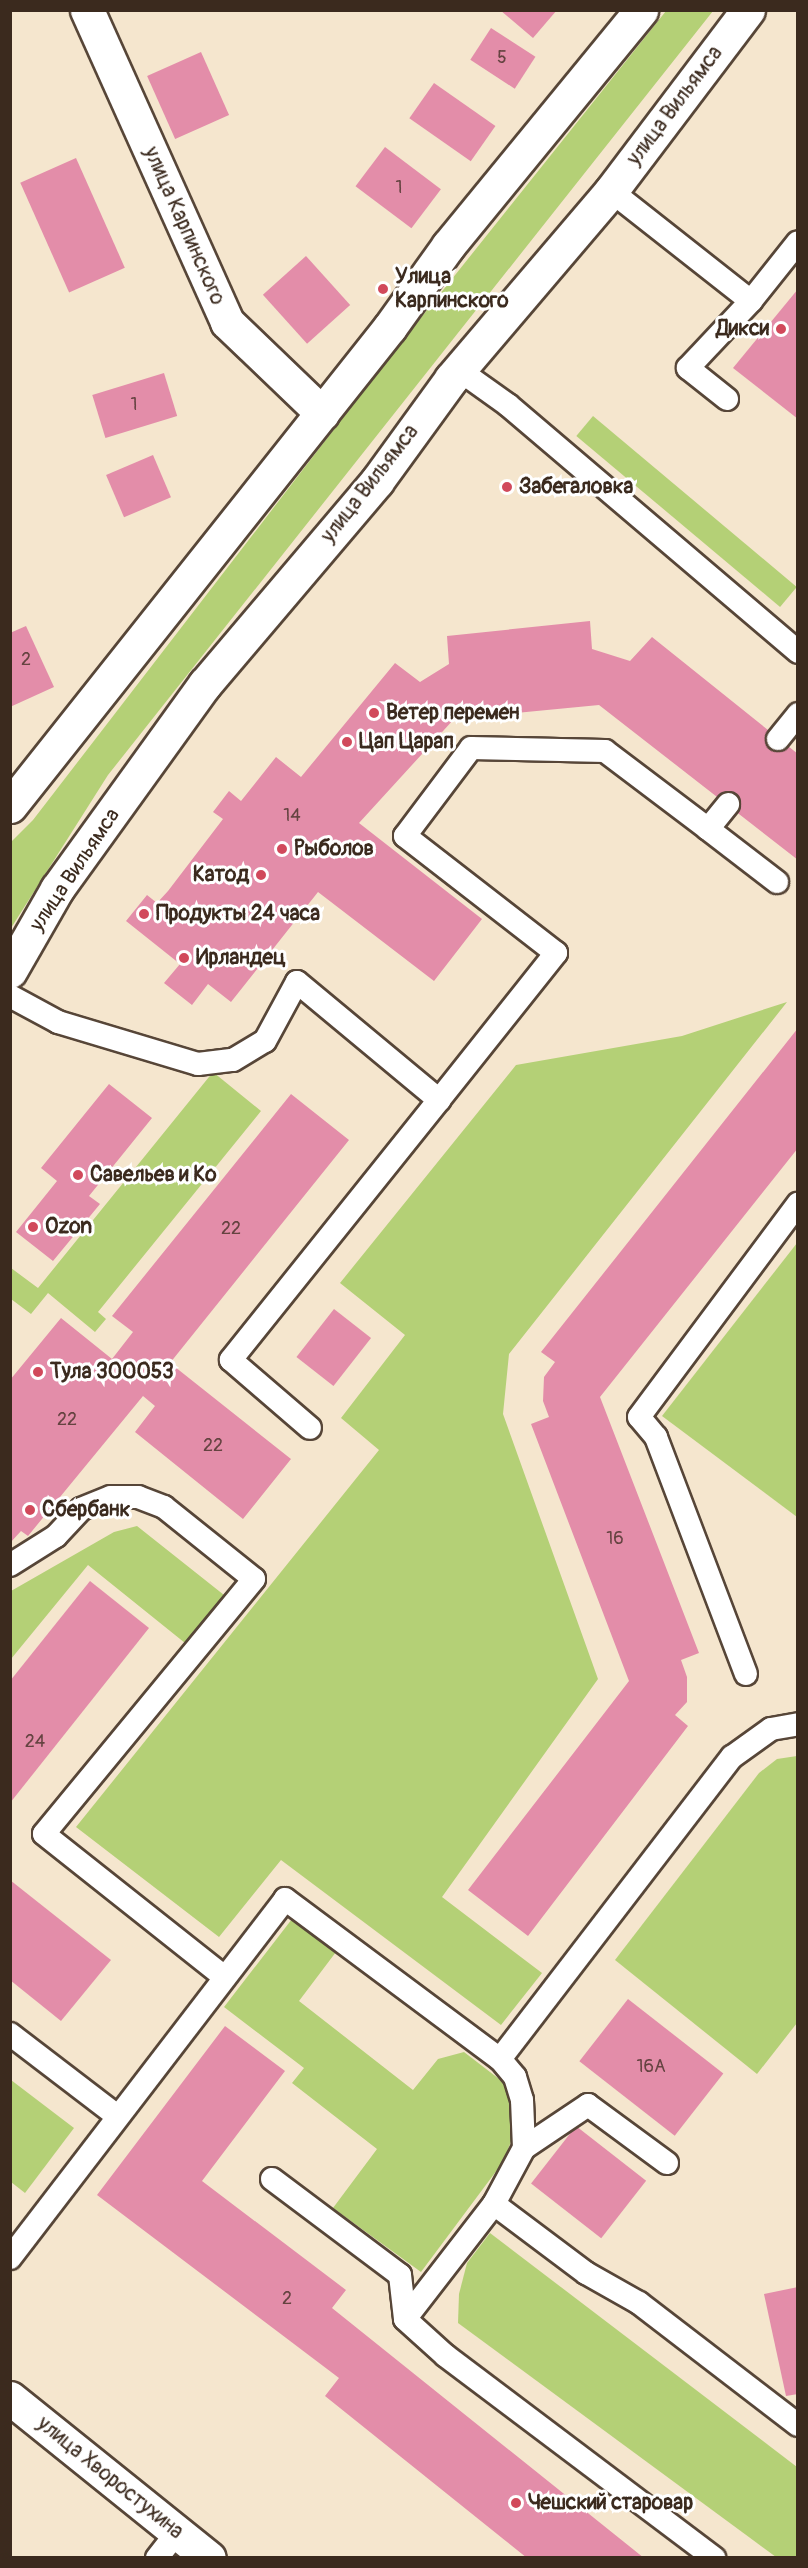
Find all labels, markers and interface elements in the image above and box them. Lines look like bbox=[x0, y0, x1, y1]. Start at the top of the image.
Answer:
street label: улица Вильямса bbox=[622, 41, 728, 171]
house number: 5 bbox=[497, 47, 507, 69]
street label: улица Карпинского bbox=[138, 143, 230, 309]
house number: 1 bbox=[395, 177, 403, 199]
place label: Улица Карпинского bbox=[395, 264, 508, 314]
marker: Улица Карпинского bbox=[376, 282, 390, 296]
place label: Дикси bbox=[716, 316, 769, 342]
marker: Дикси bbox=[774, 322, 788, 336]
house number: 1 bbox=[130, 394, 138, 416]
street label: улица Вильямса bbox=[316, 420, 424, 548]
place label: Забегаловка bbox=[519, 474, 633, 500]
marker: Забегаловка bbox=[500, 480, 514, 494]
house number: 2 bbox=[21, 649, 31, 671]
place label: Ветер перемен bbox=[386, 700, 520, 726]
marker: Ветер перемен bbox=[367, 706, 381, 720]
place label: Цап Царап bbox=[359, 729, 454, 755]
marker: Цап Царап bbox=[340, 735, 354, 749]
street label: улица Вильямса bbox=[25, 804, 125, 936]
house number: 14 bbox=[283, 805, 301, 827]
place label: Рыболов bbox=[294, 836, 374, 862]
marker: Рыболов bbox=[275, 842, 289, 856]
place label: Катод bbox=[193, 862, 249, 888]
marker: Катод bbox=[254, 868, 268, 882]
place label: Продукты 24 часа bbox=[156, 901, 320, 927]
marker: Продукты 24 часа bbox=[137, 907, 151, 921]
place label: Ирландец bbox=[196, 945, 286, 971]
marker: Ирландец bbox=[177, 951, 191, 965]
place label: Савельев и Ко bbox=[90, 1162, 217, 1188]
marker: Савельев и Ко bbox=[71, 1168, 85, 1182]
place label: Ozon bbox=[45, 1214, 92, 1240]
house number: 22 bbox=[221, 1218, 241, 1240]
marker: Ozon bbox=[26, 1220, 40, 1234]
place label: Тула 300053 bbox=[50, 1359, 174, 1385]
marker: Тула 300053 bbox=[31, 1365, 45, 1379]
house number: 22 bbox=[57, 1409, 77, 1431]
house number: 22 bbox=[203, 1435, 223, 1457]
place label: Сбербанк bbox=[42, 1497, 130, 1523]
marker: Сбербанк bbox=[23, 1503, 37, 1517]
house number: 16 bbox=[606, 1528, 624, 1550]
house number: 24 bbox=[25, 1731, 45, 1753]
house number: 16А bbox=[636, 2056, 666, 2078]
house number: 2 bbox=[282, 2288, 292, 2310]
street label: улица Хворостухина bbox=[32, 2411, 188, 2545]
place label: Чешский старовар bbox=[528, 2490, 693, 2516]
marker: Чешский старовар bbox=[509, 2496, 523, 2510]

